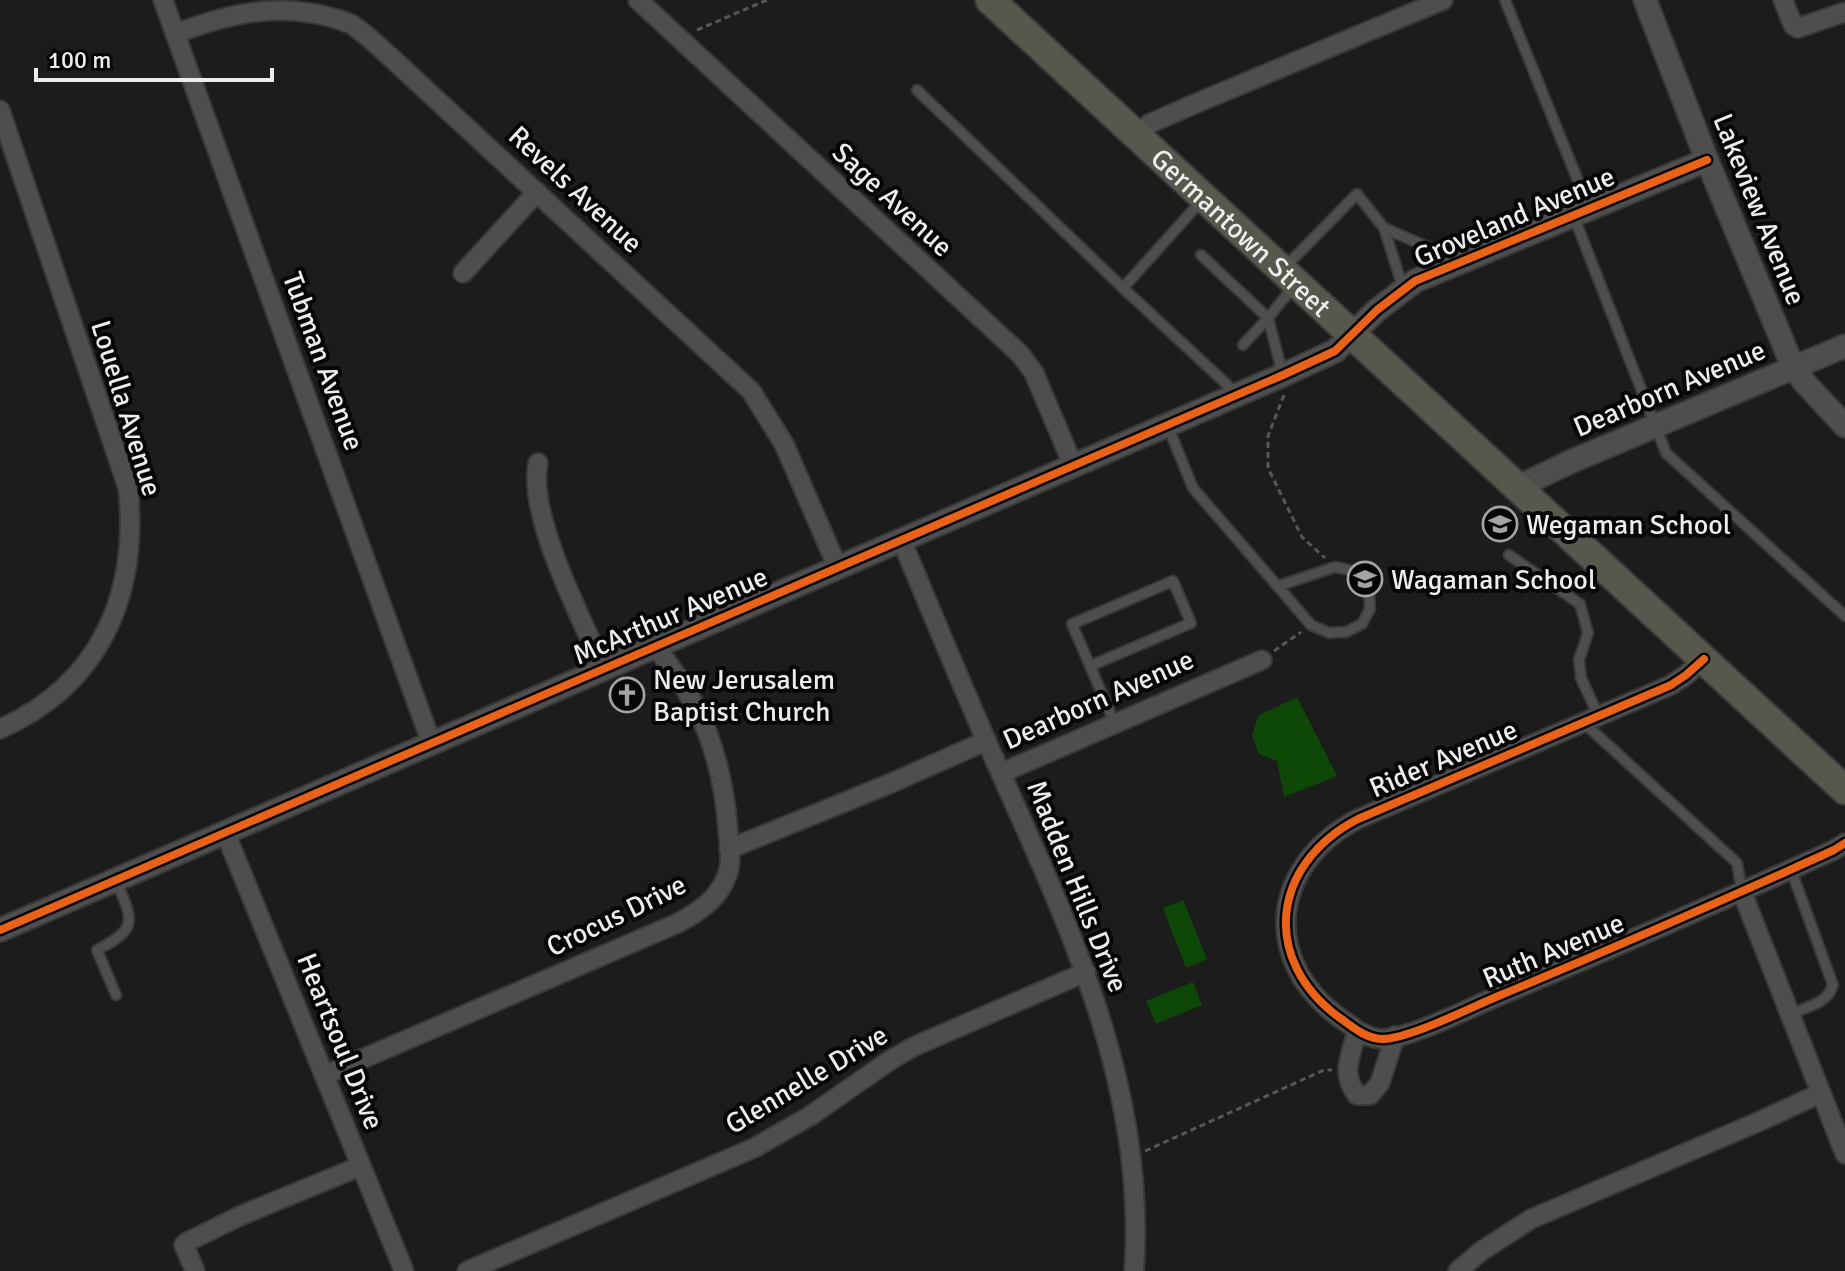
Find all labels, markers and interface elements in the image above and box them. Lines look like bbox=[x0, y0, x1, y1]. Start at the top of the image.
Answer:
scale bar bbox=[36, 32, 272, 82]
text: 100 m bbox=[48, 45, 111, 75]
street label: Lakeview Avenue bbox=[1705, 109, 1813, 310]
street label: Revels Avenue bbox=[501, 119, 649, 260]
street label: Sage Avenue bbox=[825, 135, 960, 264]
street label: Germantown Street bbox=[1144, 141, 1338, 324]
street label: Groveland Avenue bbox=[1409, 159, 1620, 275]
street label: Tubman Avenue bbox=[275, 268, 371, 455]
street label: Louella Avenue bbox=[83, 316, 169, 500]
street label: Dearborn Avenue bbox=[1568, 333, 1771, 445]
school or university icon: Wegaman School bbox=[1481, 505, 1519, 543]
place label: Wegaman School bbox=[1526, 508, 1731, 542]
street label: McArthur Avenue bbox=[568, 560, 773, 672]
school or university icon: Wagaman School bbox=[1346, 560, 1384, 598]
place label: Wagaman School bbox=[1391, 563, 1596, 597]
street label: Dearborn Avenue bbox=[998, 643, 1199, 757]
place label: New Jerusalem Baptist Church bbox=[653, 663, 835, 729]
church icon: New Jerusalem Baptist Church bbox=[608, 676, 646, 714]
street label: Rider Avenue bbox=[1364, 713, 1522, 805]
street label: Madden Hills Drive bbox=[1019, 775, 1135, 997]
street label: Crocus Drive bbox=[541, 868, 692, 964]
street label: Ruth Avenue bbox=[1478, 906, 1629, 996]
street label: Heartsoul Drive bbox=[289, 948, 391, 1134]
street label: Glennelle Drive bbox=[719, 1018, 894, 1142]

